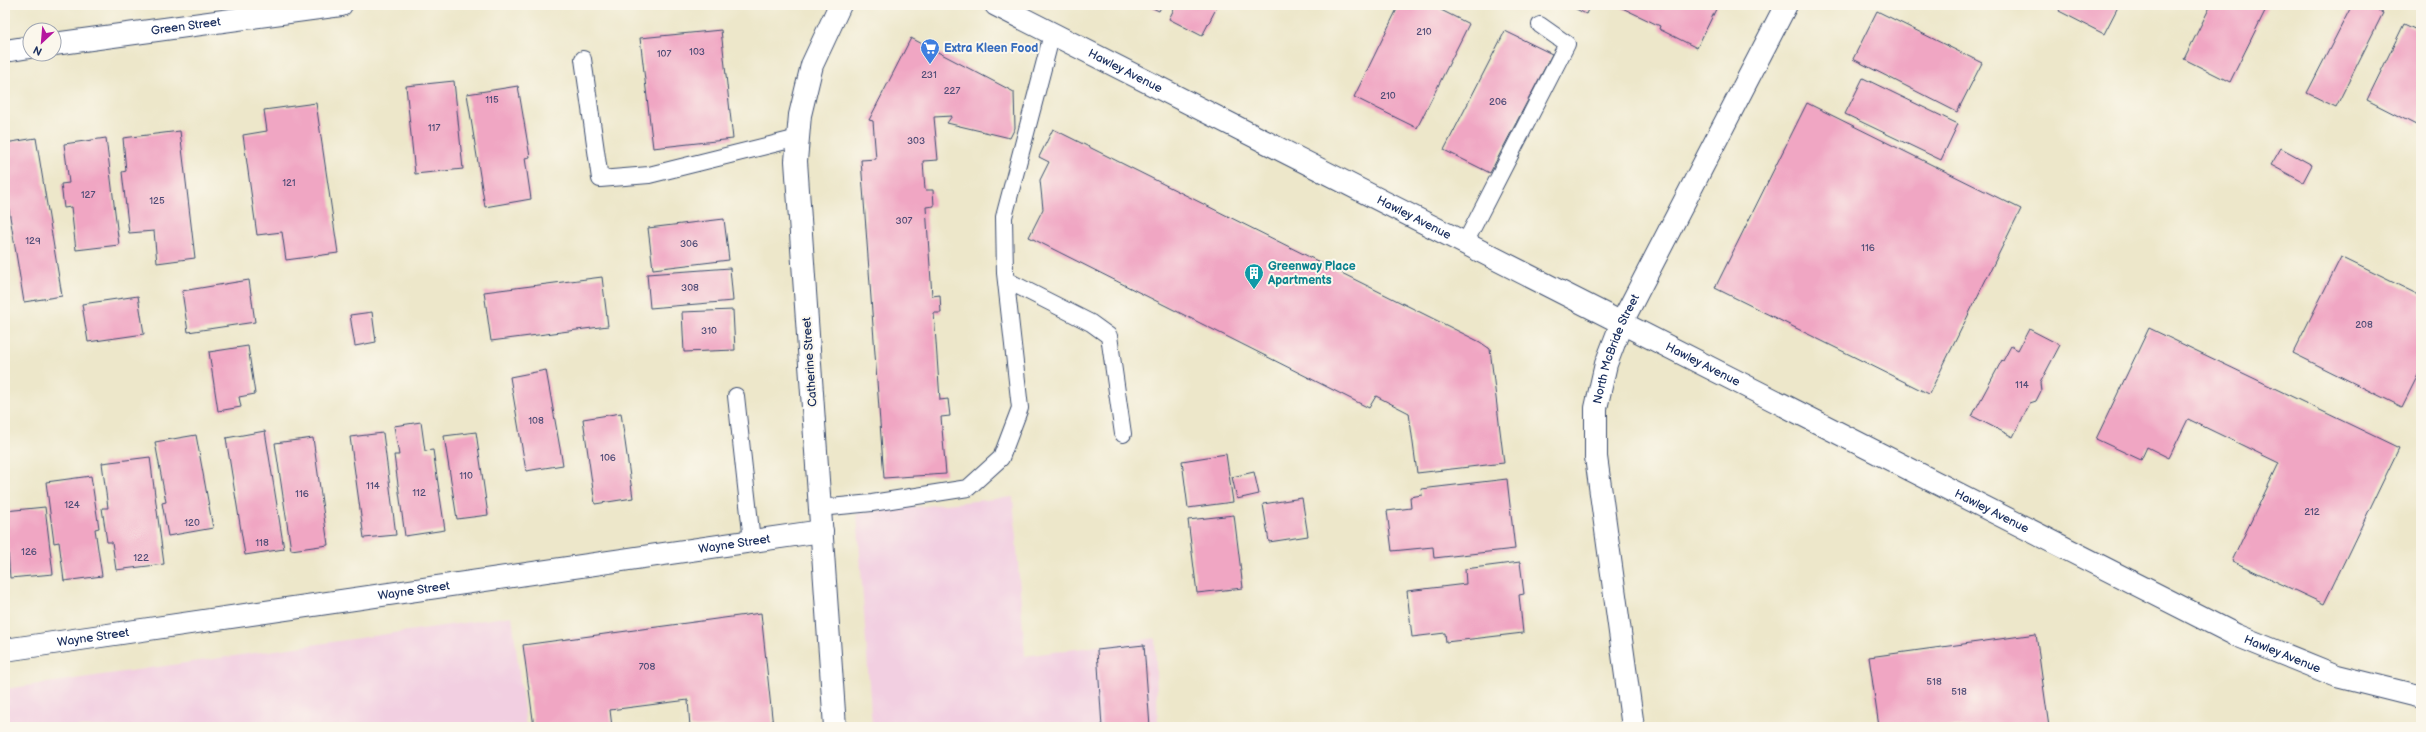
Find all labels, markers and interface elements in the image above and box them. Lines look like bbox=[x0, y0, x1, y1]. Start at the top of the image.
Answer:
street label: Green Street bbox=[150, 14, 222, 38]
north arrow bbox=[22, 22, 62, 62]
house number: 210 bbox=[1416, 26, 1432, 38]
supermarket icon: Extra Kleen Food bbox=[919, 37, 941, 65]
place label: Extra Kleen Food bbox=[944, 41, 1038, 56]
text: N bbox=[31, 43, 44, 58]
house number: 103 bbox=[689, 46, 705, 58]
street label: Hawley Avenue bbox=[1086, 46, 1165, 96]
house number: 107 bbox=[657, 48, 671, 60]
house number: 231 bbox=[921, 69, 937, 81]
house number: 227 bbox=[944, 85, 960, 97]
house number: 210 bbox=[1380, 90, 1396, 102]
house number: 115 bbox=[485, 94, 499, 106]
house number: 206 bbox=[1489, 96, 1507, 108]
house number: 117 bbox=[428, 122, 440, 134]
house number: 303 bbox=[907, 135, 925, 147]
house number: 121 bbox=[282, 177, 296, 189]
house number: 127 bbox=[81, 189, 95, 201]
street label: Hawley Avenue bbox=[1374, 192, 1454, 243]
house number: 125 bbox=[149, 195, 165, 207]
house number: 307 bbox=[896, 215, 913, 227]
house number: 129 bbox=[25, 235, 41, 247]
house number: 306 bbox=[680, 238, 698, 250]
house number: 116 bbox=[1861, 242, 1875, 254]
place label: Greenway Place Apartments bbox=[1267, 259, 1356, 288]
building icon: Greenway Place Apartments bbox=[1243, 262, 1265, 290]
house number: 308 bbox=[681, 282, 699, 294]
street label: North McBride Street bbox=[1590, 291, 1643, 405]
street label: Catherine Street bbox=[799, 316, 821, 407]
house number: 208 bbox=[2355, 319, 2373, 331]
house number: 310 bbox=[701, 325, 717, 337]
street label: Hawley Avenue bbox=[1663, 339, 1743, 389]
house number: 114 bbox=[2015, 379, 2029, 391]
house number: 108 bbox=[528, 415, 544, 427]
house number: 106 bbox=[600, 452, 616, 464]
house number: 110 bbox=[459, 470, 473, 482]
house number: 114 bbox=[366, 480, 380, 492]
street label: Hawley Avenue bbox=[1952, 486, 2032, 536]
house number: 112 bbox=[412, 487, 426, 499]
house number: 116 bbox=[295, 488, 309, 500]
house number: 124 bbox=[64, 499, 80, 511]
house number: 212 bbox=[2304, 506, 2320, 518]
house number: 120 bbox=[184, 517, 200, 529]
street label: Wayne Street bbox=[697, 531, 772, 556]
house number: 118 bbox=[255, 537, 269, 549]
house number: 126 bbox=[21, 546, 37, 558]
house number: 122 bbox=[133, 552, 149, 564]
street label: Wayne Street bbox=[377, 578, 451, 603]
street label: Wayne Street bbox=[56, 624, 130, 650]
street label: Hawley Avenue bbox=[2242, 632, 2323, 676]
house number: 708 bbox=[639, 661, 655, 673]
house number: 518 bbox=[1926, 676, 1942, 688]
house number: 518 bbox=[1951, 686, 1967, 698]

